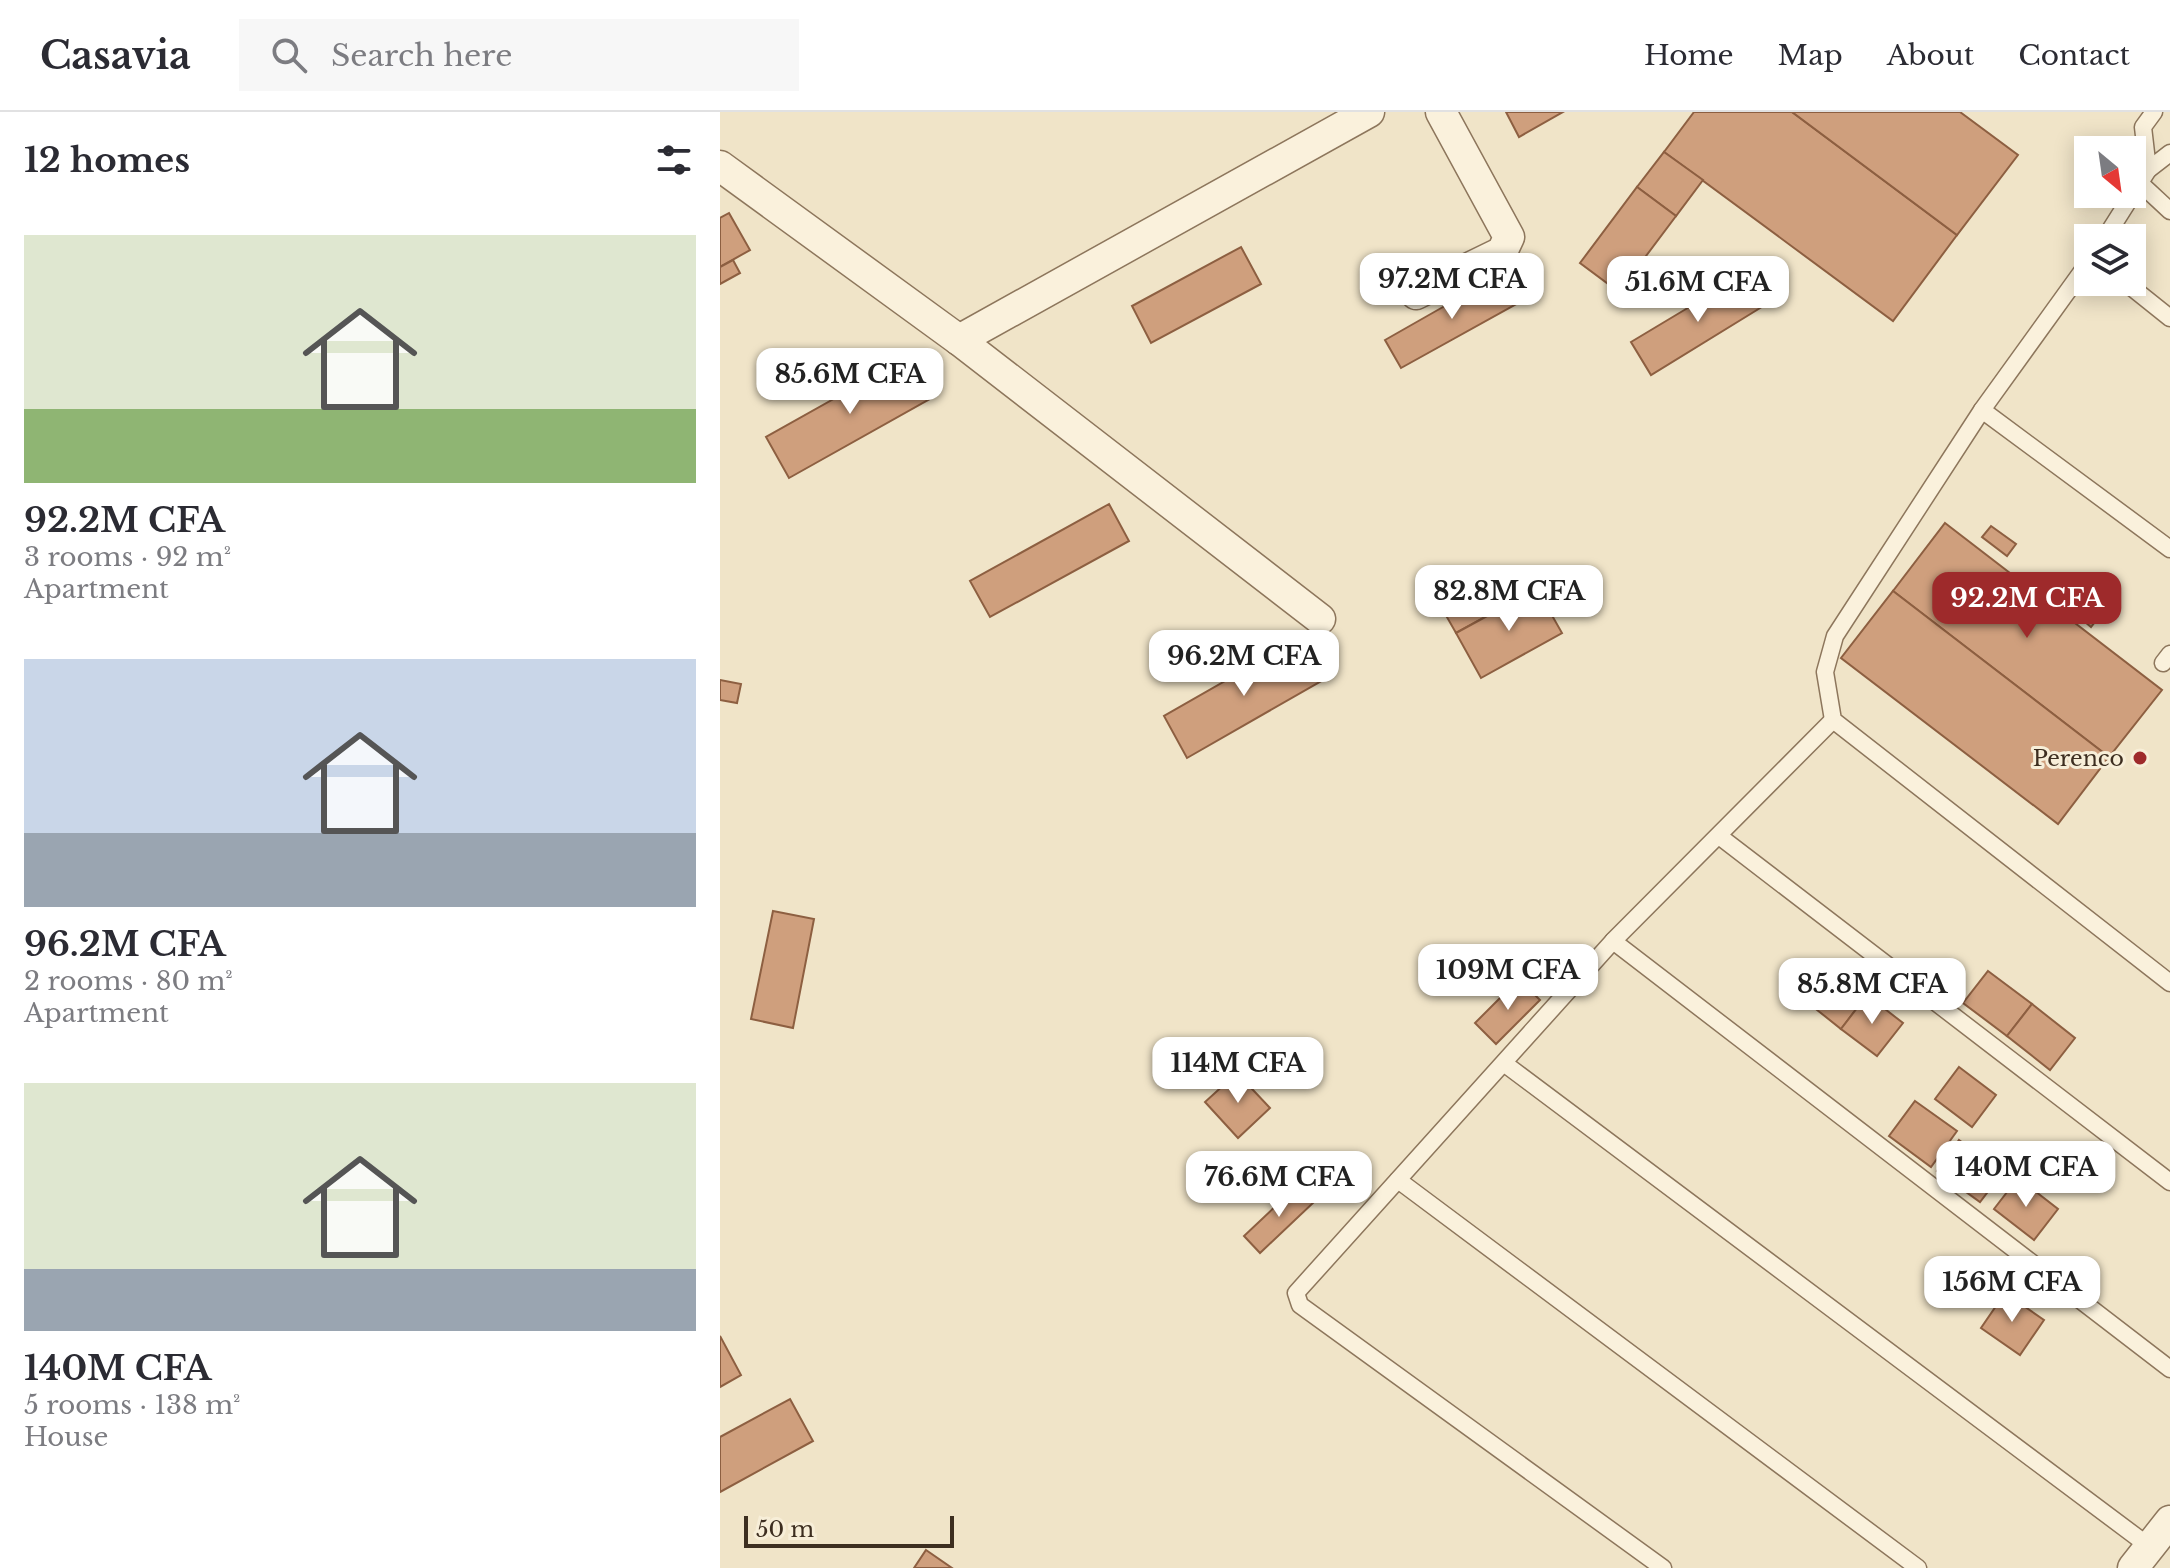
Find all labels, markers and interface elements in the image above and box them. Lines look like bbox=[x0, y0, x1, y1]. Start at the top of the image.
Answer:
search box bbox=[239, 19, 799, 91]
text: Casavia bbox=[40, 32, 191, 79]
icon: search bbox=[267, 33, 311, 77]
text: Search here bbox=[331, 37, 512, 74]
text: Home bbox=[1644, 38, 1734, 73]
text: Map bbox=[1778, 38, 1843, 73]
text: About bbox=[1887, 38, 1974, 73]
text: Contact bbox=[2018, 38, 2130, 73]
north arrow bbox=[2074, 136, 2146, 208]
map controls bbox=[2074, 136, 2146, 296]
icon: filters bbox=[652, 138, 696, 182]
text: 12 homes bbox=[24, 139, 190, 181]
button: layers bbox=[2074, 224, 2146, 296]
pin: 97.2M CFA bbox=[1360, 253, 1544, 321]
pin: 51.6M CFA bbox=[1606, 256, 1790, 324]
text: 97.2M CFA bbox=[1378, 263, 1526, 295]
text: 51.6M CFA bbox=[1625, 266, 1771, 298]
icon: home bbox=[288, 287, 432, 431]
pin: 85.6M CFA bbox=[758, 348, 942, 416]
text: 85.6M CFA bbox=[774, 358, 926, 390]
text: 92.2M CFA bbox=[24, 499, 225, 541]
text: 3 rooms · 92 m² bbox=[24, 541, 231, 573]
pin: 82.8M CFA bbox=[1417, 565, 1601, 633]
pin: 92.2M CFA bbox=[1935, 572, 2119, 640]
text: Apartment bbox=[24, 573, 169, 605]
text: 82.8M CFA bbox=[1433, 575, 1585, 607]
text: 92.2M CFA bbox=[1950, 582, 2104, 614]
pin: 96.2M CFA bbox=[1152, 630, 1336, 698]
text: 96.2M CFA bbox=[1167, 640, 1321, 672]
icon: home bbox=[288, 711, 432, 855]
place label: Perenco bbox=[2033, 745, 2124, 772]
marker: Perenco bbox=[2131, 749, 2149, 767]
text: 96.2M CFA bbox=[24, 923, 225, 965]
pin: 109M CFA bbox=[1425, 944, 1591, 1012]
text: 109M CFA bbox=[1436, 954, 1580, 986]
pin: 85.8M CFA bbox=[1780, 958, 1964, 1026]
text: 2 rooms · 80 m² bbox=[24, 965, 233, 997]
text: 85.8M CFA bbox=[1797, 968, 1947, 1000]
text: Apartment bbox=[24, 997, 169, 1029]
pin: 114M CFA bbox=[1155, 1037, 1321, 1105]
text: 114M CFA bbox=[1170, 1047, 1306, 1079]
icon: home bbox=[288, 1135, 432, 1279]
pin: 140M CFA bbox=[1943, 1141, 2109, 1209]
pin: 76.6M CFA bbox=[1187, 1151, 1371, 1219]
text: 140M CFA bbox=[1954, 1151, 2098, 1183]
text: 76.6M CFA bbox=[1204, 1161, 1354, 1193]
pin: 156M CFA bbox=[1929, 1256, 2095, 1324]
text: 156M CFA bbox=[1942, 1266, 2082, 1298]
text: 140M CFA bbox=[24, 1347, 211, 1389]
text: 5 rooms · 138 m² bbox=[24, 1389, 241, 1421]
text: House bbox=[24, 1421, 108, 1453]
scale bar bbox=[744, 1512, 954, 1548]
text: 50 m bbox=[756, 1516, 814, 1543]

